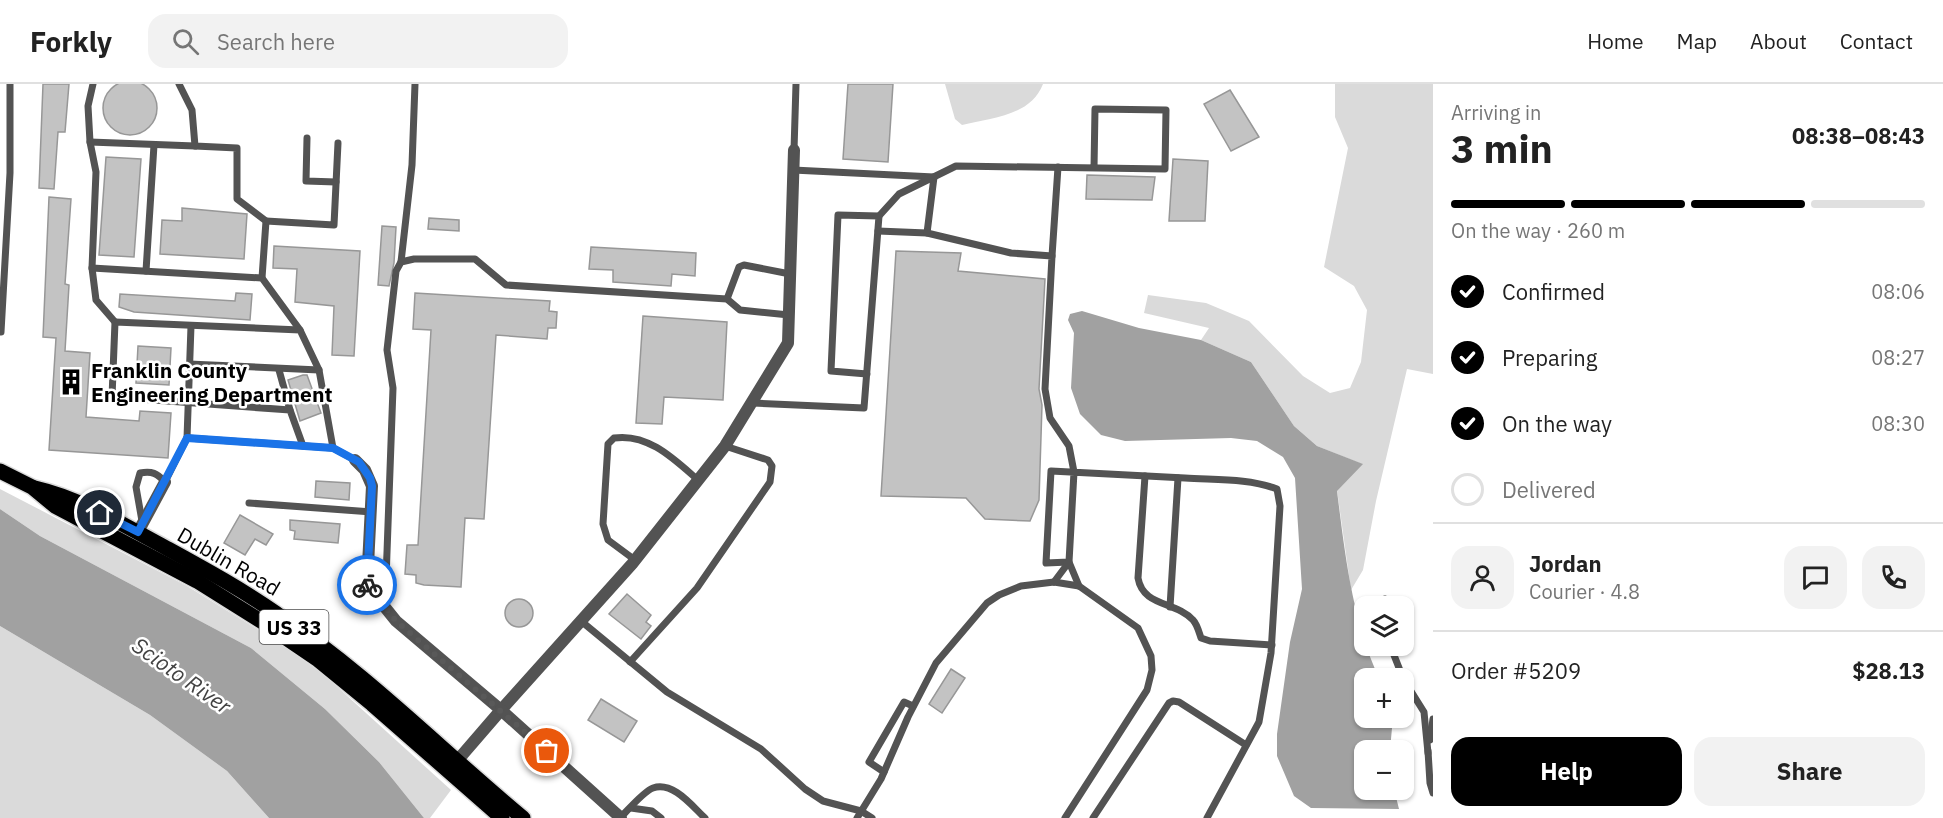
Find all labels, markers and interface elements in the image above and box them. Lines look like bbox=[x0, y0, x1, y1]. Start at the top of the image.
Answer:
search box bbox=[148, 14, 568, 68]
text: Forkly bbox=[30, 23, 112, 60]
icon: search bbox=[169, 25, 202, 58]
text: Search here bbox=[217, 27, 335, 56]
text: Home bbox=[1587, 27, 1644, 55]
text: Map bbox=[1677, 27, 1717, 55]
text: About bbox=[1750, 27, 1807, 55]
text: Contact bbox=[1840, 27, 1913, 55]
text: Arriving in bbox=[1451, 99, 1541, 126]
text: 08:38–08:43 bbox=[1792, 121, 1925, 150]
text: 3 min bbox=[1451, 123, 1553, 174]
text: On the way · 260 m bbox=[1451, 217, 1625, 244]
icon: check bbox=[1451, 275, 1484, 308]
text: Confirmed bbox=[1502, 277, 1605, 306]
text: 08:06 bbox=[1871, 278, 1925, 305]
icon: check bbox=[1451, 341, 1484, 374]
text: Preparing bbox=[1502, 343, 1597, 372]
text: 08:27 bbox=[1871, 344, 1925, 371]
place label: Franklin County Engineering Department bbox=[91, 356, 332, 408]
building icon: Franklin County Engineering Department bbox=[56, 367, 86, 397]
icon: check bbox=[1451, 407, 1484, 440]
text: On the way bbox=[1502, 409, 1612, 438]
text: 08:30 bbox=[1871, 410, 1925, 437]
text: Delivered bbox=[1502, 475, 1596, 504]
pin bbox=[74, 487, 125, 538]
icon: home bbox=[83, 496, 116, 529]
street label: Dublin Road bbox=[172, 520, 286, 602]
button: person bbox=[1451, 546, 1514, 609]
button: chat bbox=[1784, 546, 1847, 609]
button: phone bbox=[1862, 546, 1925, 609]
text: Jordan bbox=[1529, 549, 1602, 578]
courier bbox=[337, 555, 397, 615]
icon: bike bbox=[351, 569, 384, 602]
text: Courier · 4.8 bbox=[1529, 578, 1640, 605]
map controls bbox=[1354, 596, 1414, 800]
button: layers bbox=[1354, 596, 1414, 656]
road number: US 33 bbox=[260, 610, 328, 644]
water label: Scioto River bbox=[127, 630, 238, 720]
text: Order #5209 bbox=[1451, 656, 1581, 685]
text: $28.13 bbox=[1852, 656, 1925, 685]
button: + bbox=[1354, 668, 1414, 728]
pin bbox=[521, 725, 572, 776]
icon: bag bbox=[530, 734, 563, 767]
button: Help bbox=[1451, 737, 1682, 806]
button: Share bbox=[1694, 737, 1925, 806]
button: − bbox=[1354, 740, 1414, 800]

